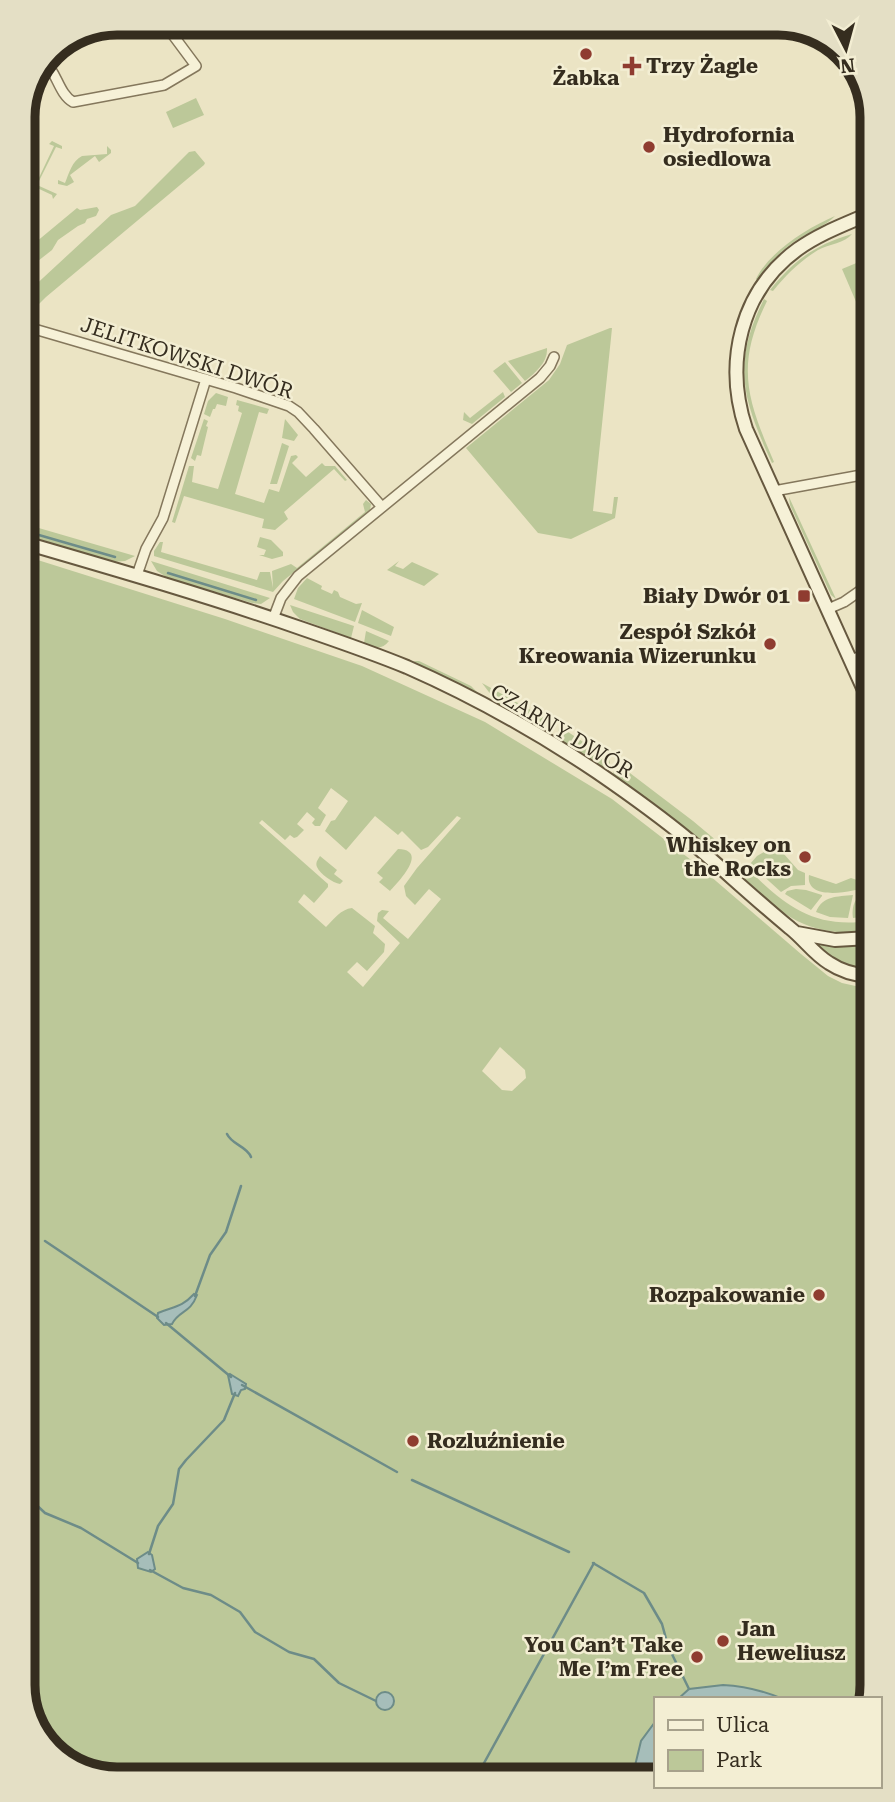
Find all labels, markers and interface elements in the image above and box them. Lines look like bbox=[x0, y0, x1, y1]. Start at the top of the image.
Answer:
north arrow bbox=[811, 14, 881, 84]
marker: Żabka bbox=[578, 46, 594, 62]
place label: Trzy Żagle bbox=[646, 53, 758, 78]
text: N bbox=[839, 53, 856, 78]
marker: Trzy Żagle bbox=[624, 58, 640, 74]
place label: Żabka bbox=[553, 65, 620, 90]
place label: Hydrofornia osiedlowa bbox=[663, 123, 795, 171]
marker: Hydrofornia osiedlowa bbox=[641, 139, 657, 155]
street label: JELITKOWSKI DWÓR bbox=[78, 311, 297, 404]
place label: Biały Dwór 01 bbox=[643, 584, 790, 608]
marker: Biały Dwór 01 bbox=[796, 588, 812, 604]
place label: Zespół Szkół Kreowania Wizerunku bbox=[519, 620, 756, 668]
marker: Zespół Szkół Kreowania Wizerunku bbox=[762, 636, 778, 652]
street label: CZARNY DWÓR bbox=[486, 678, 639, 783]
place label: Whiskey on the Rocks bbox=[666, 833, 791, 881]
marker: Whiskey on the Rocks bbox=[797, 849, 813, 865]
place label: Rozpakowanie bbox=[649, 1283, 805, 1307]
marker: Rozpakowanie bbox=[811, 1287, 827, 1303]
place label: Rozluźnienie bbox=[427, 1429, 565, 1453]
marker: Rozluźnienie bbox=[405, 1433, 421, 1449]
place label: Jan Heweliusz bbox=[737, 1617, 846, 1665]
place label: You Can’t Take Me I’m Free bbox=[524, 1633, 683, 1681]
marker: Jan Heweliusz bbox=[715, 1633, 731, 1649]
marker: You Can’t Take Me I’m Free bbox=[689, 1649, 705, 1665]
legend bbox=[654, 1697, 881, 1788]
text: Ulica bbox=[716, 1713, 770, 1737]
text: Park bbox=[716, 1748, 762, 1772]

